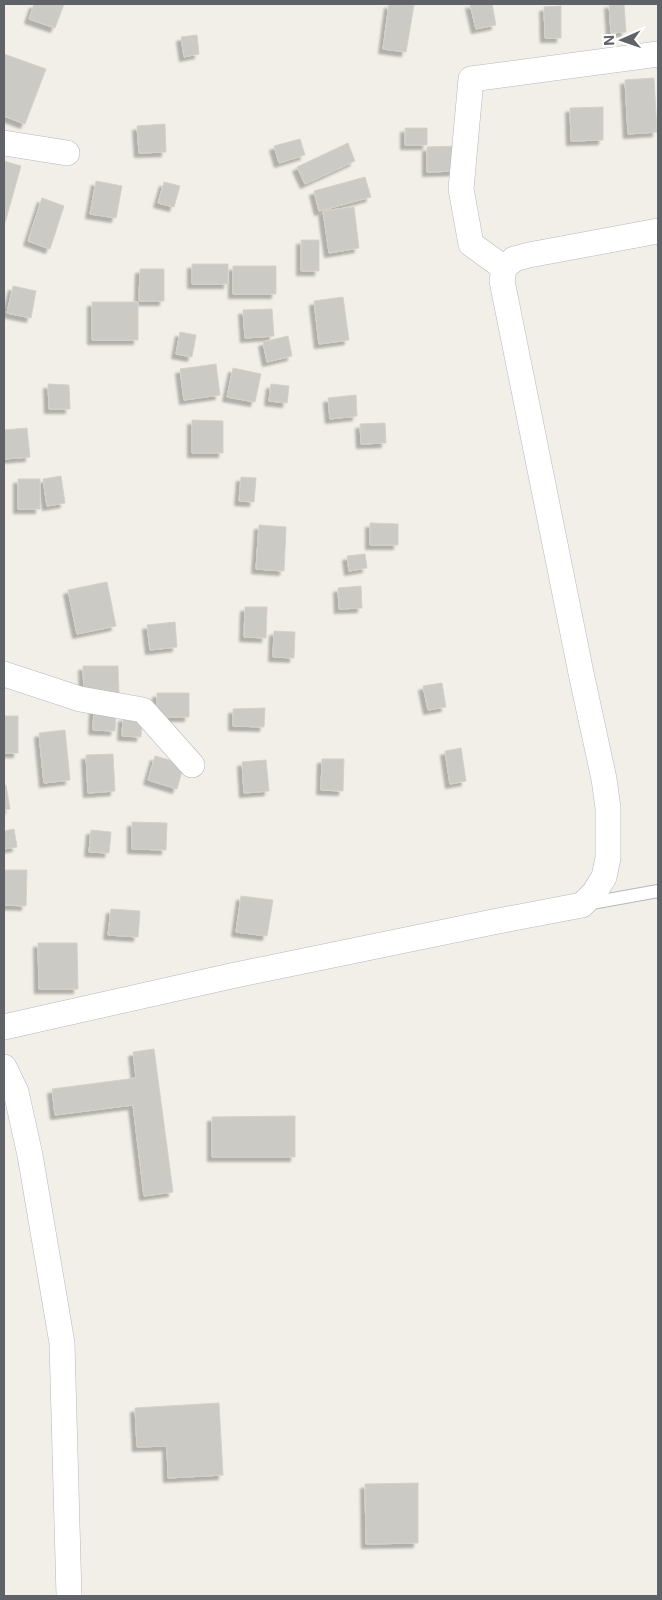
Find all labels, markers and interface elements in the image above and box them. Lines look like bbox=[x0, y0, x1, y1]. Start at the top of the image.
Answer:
north arrow bbox=[597, 15, 647, 65]
text: N bbox=[600, 35, 617, 46]

